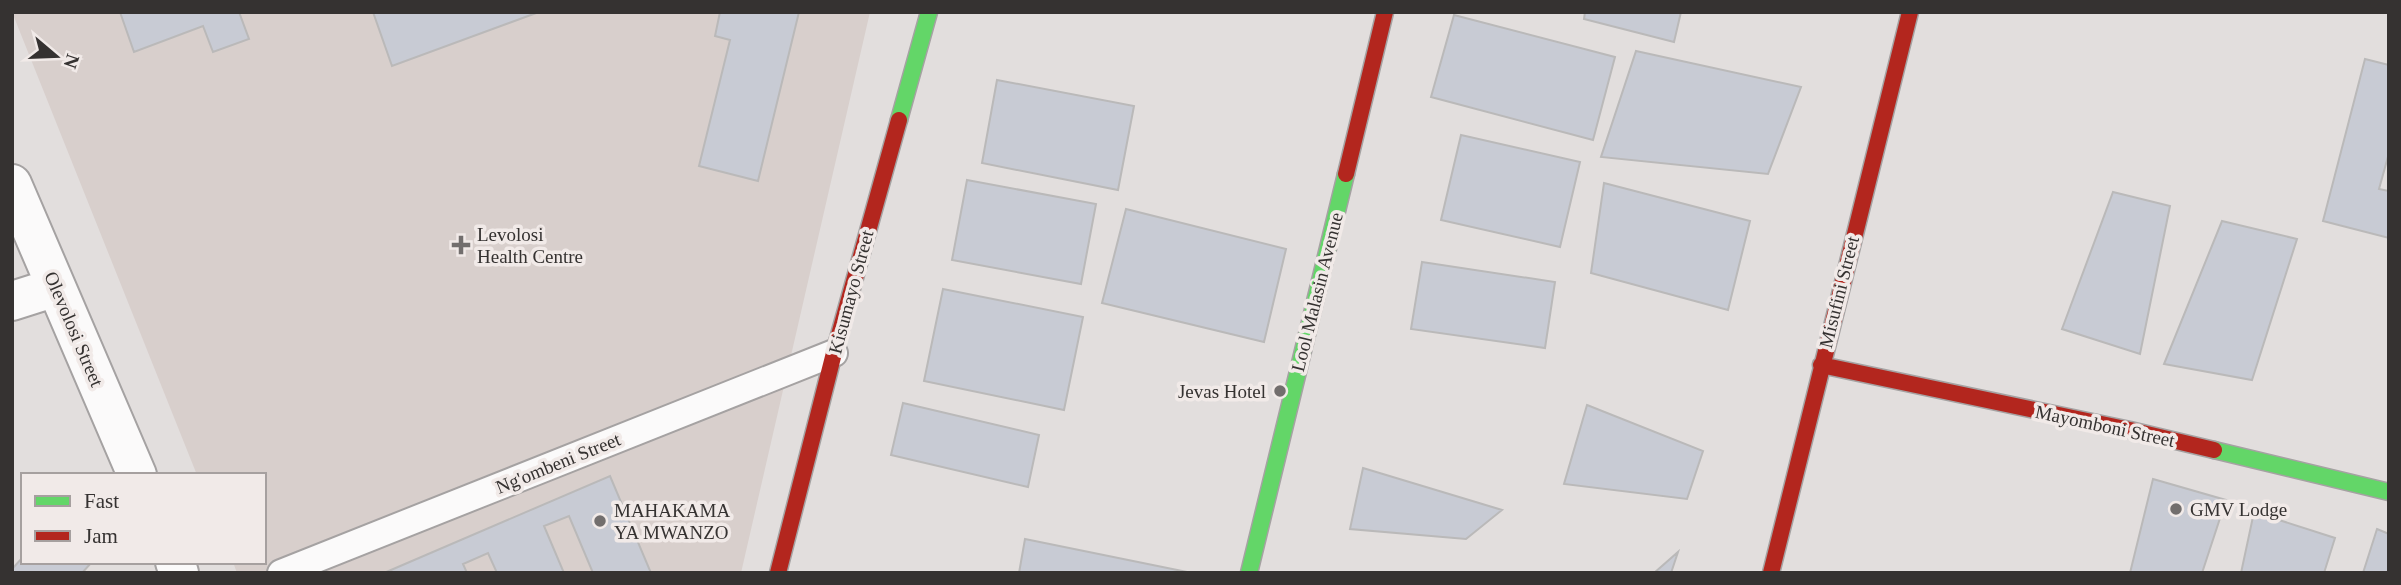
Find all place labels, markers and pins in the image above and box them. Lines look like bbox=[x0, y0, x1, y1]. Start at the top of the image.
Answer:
place label: Levolosi Health Centre bbox=[477, 224, 583, 267]
marker: Levolosi Health Centre bbox=[451, 235, 471, 255]
place label: Jevas Hotel bbox=[1178, 381, 1266, 402]
marker: Jevas Hotel bbox=[1272, 383, 1288, 399]
place label: GMV Lodge bbox=[2190, 499, 2287, 520]
place label: MAHAKAMA YA MWANZO bbox=[614, 500, 730, 543]
marker: GMV Lodge bbox=[2168, 501, 2184, 517]
marker: MAHAKAMA YA MWANZO bbox=[592, 513, 608, 529]

